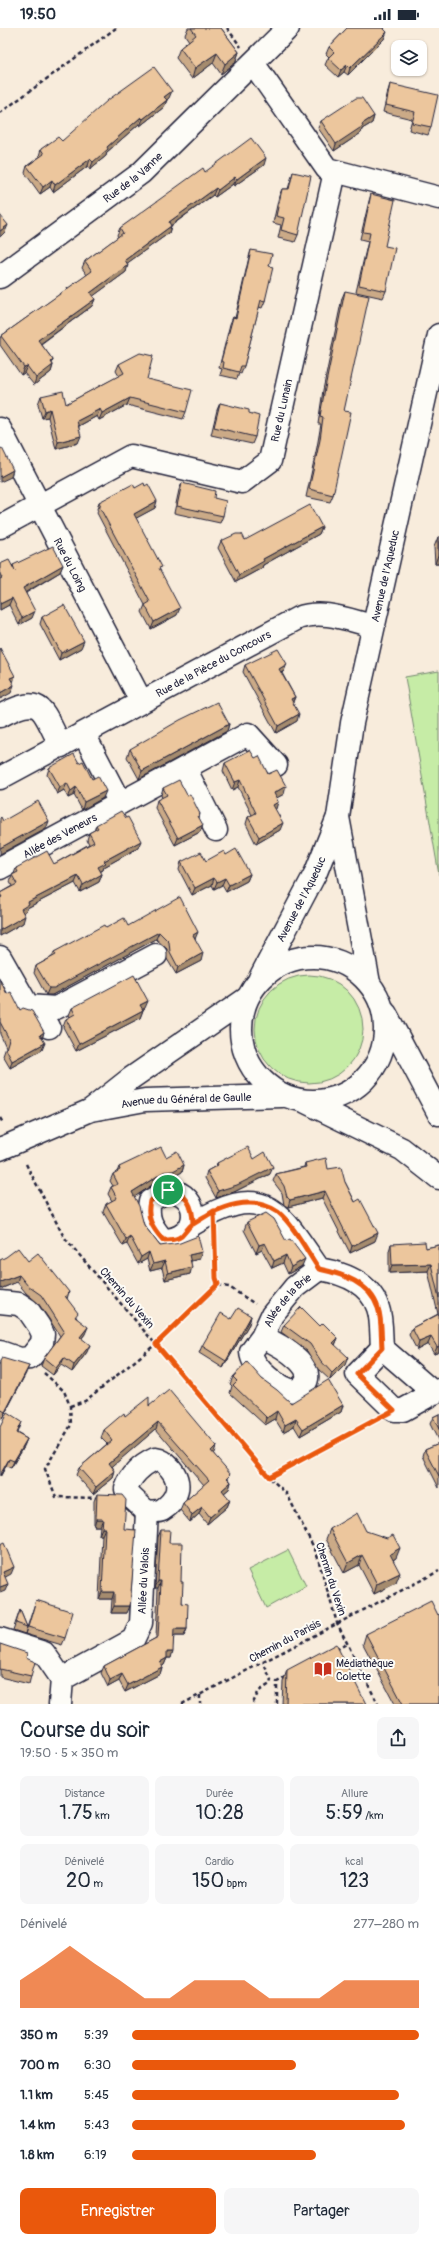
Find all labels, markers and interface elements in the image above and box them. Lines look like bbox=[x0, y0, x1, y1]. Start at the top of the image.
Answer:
text: 19:50 bbox=[20, 5, 56, 24]
map controls bbox=[391, 40, 427, 76]
button: layers bbox=[391, 40, 427, 76]
street label: Rue de la Vanne bbox=[101, 149, 165, 205]
street label: Rue du Lunain bbox=[268, 377, 295, 443]
street label: Avenue de l'Aqueduc bbox=[368, 528, 402, 623]
street label: Rue du Loing bbox=[51, 536, 90, 594]
street label: Rue de la Pièce du Concours bbox=[153, 627, 273, 700]
street label: Allée des Veneurs bbox=[21, 810, 99, 861]
street label: Avenue de l'Aqueduc bbox=[274, 854, 328, 944]
street label: Avenue du Général de Gaulle bbox=[120, 1090, 252, 1111]
pin bbox=[151, 1173, 185, 1207]
icon: arrive bbox=[157, 1179, 179, 1201]
street label: Chemin du Vexin bbox=[97, 1265, 157, 1331]
street label: Allée de la Brie bbox=[261, 1270, 314, 1329]
street label: Chemin du Vexin bbox=[313, 1541, 349, 1617]
street label: Allée du Valois bbox=[135, 1547, 152, 1615]
street label: Chemin du Parisis bbox=[247, 1617, 323, 1665]
place label: Médiathèque Colette bbox=[336, 1657, 394, 1683]
library icon: Médiathèque Colette bbox=[313, 1659, 333, 1679]
text: Course du soir bbox=[20, 1716, 150, 1744]
button: share bbox=[377, 1717, 419, 1759]
text: 19:50 · 5 × 350 m bbox=[20, 1745, 118, 1761]
text: Distance bbox=[64, 1787, 105, 1800]
text: Durée bbox=[206, 1787, 233, 1800]
text: Allure bbox=[341, 1787, 368, 1800]
text: 1.75 bbox=[59, 1800, 93, 1825]
text: 10:28 bbox=[195, 1800, 244, 1825]
text: 5:59 bbox=[325, 1800, 363, 1825]
text: km bbox=[93, 1809, 110, 1822]
text: /km bbox=[363, 1809, 384, 1822]
text: Dénivelé bbox=[64, 1855, 105, 1868]
text: Cardio bbox=[205, 1855, 234, 1868]
text: kcal bbox=[346, 1855, 363, 1868]
text: 20 bbox=[66, 1868, 91, 1893]
text: 150 bbox=[192, 1868, 224, 1893]
text: 123 bbox=[340, 1868, 369, 1893]
text: m bbox=[91, 1877, 103, 1890]
text: bpm bbox=[224, 1877, 247, 1890]
text: Dénivelé bbox=[20, 1916, 67, 1932]
text: 277–280 m bbox=[353, 1916, 419, 1932]
text: 350 m bbox=[20, 2027, 58, 2043]
text: 5:39 bbox=[84, 2027, 108, 2043]
text: 700 m bbox=[20, 2057, 59, 2073]
text: 6:30 bbox=[84, 2057, 111, 2073]
text: 1.1 km bbox=[20, 2087, 53, 2103]
text: 5:45 bbox=[84, 2087, 109, 2103]
text: 1.4 km bbox=[20, 2117, 55, 2133]
text: 5:43 bbox=[84, 2117, 109, 2133]
text: 1.8 km bbox=[20, 2147, 54, 2163]
text: 6:19 bbox=[84, 2147, 107, 2163]
button: Enregistrer bbox=[20, 2188, 216, 2234]
button: Partager bbox=[224, 2188, 419, 2234]

